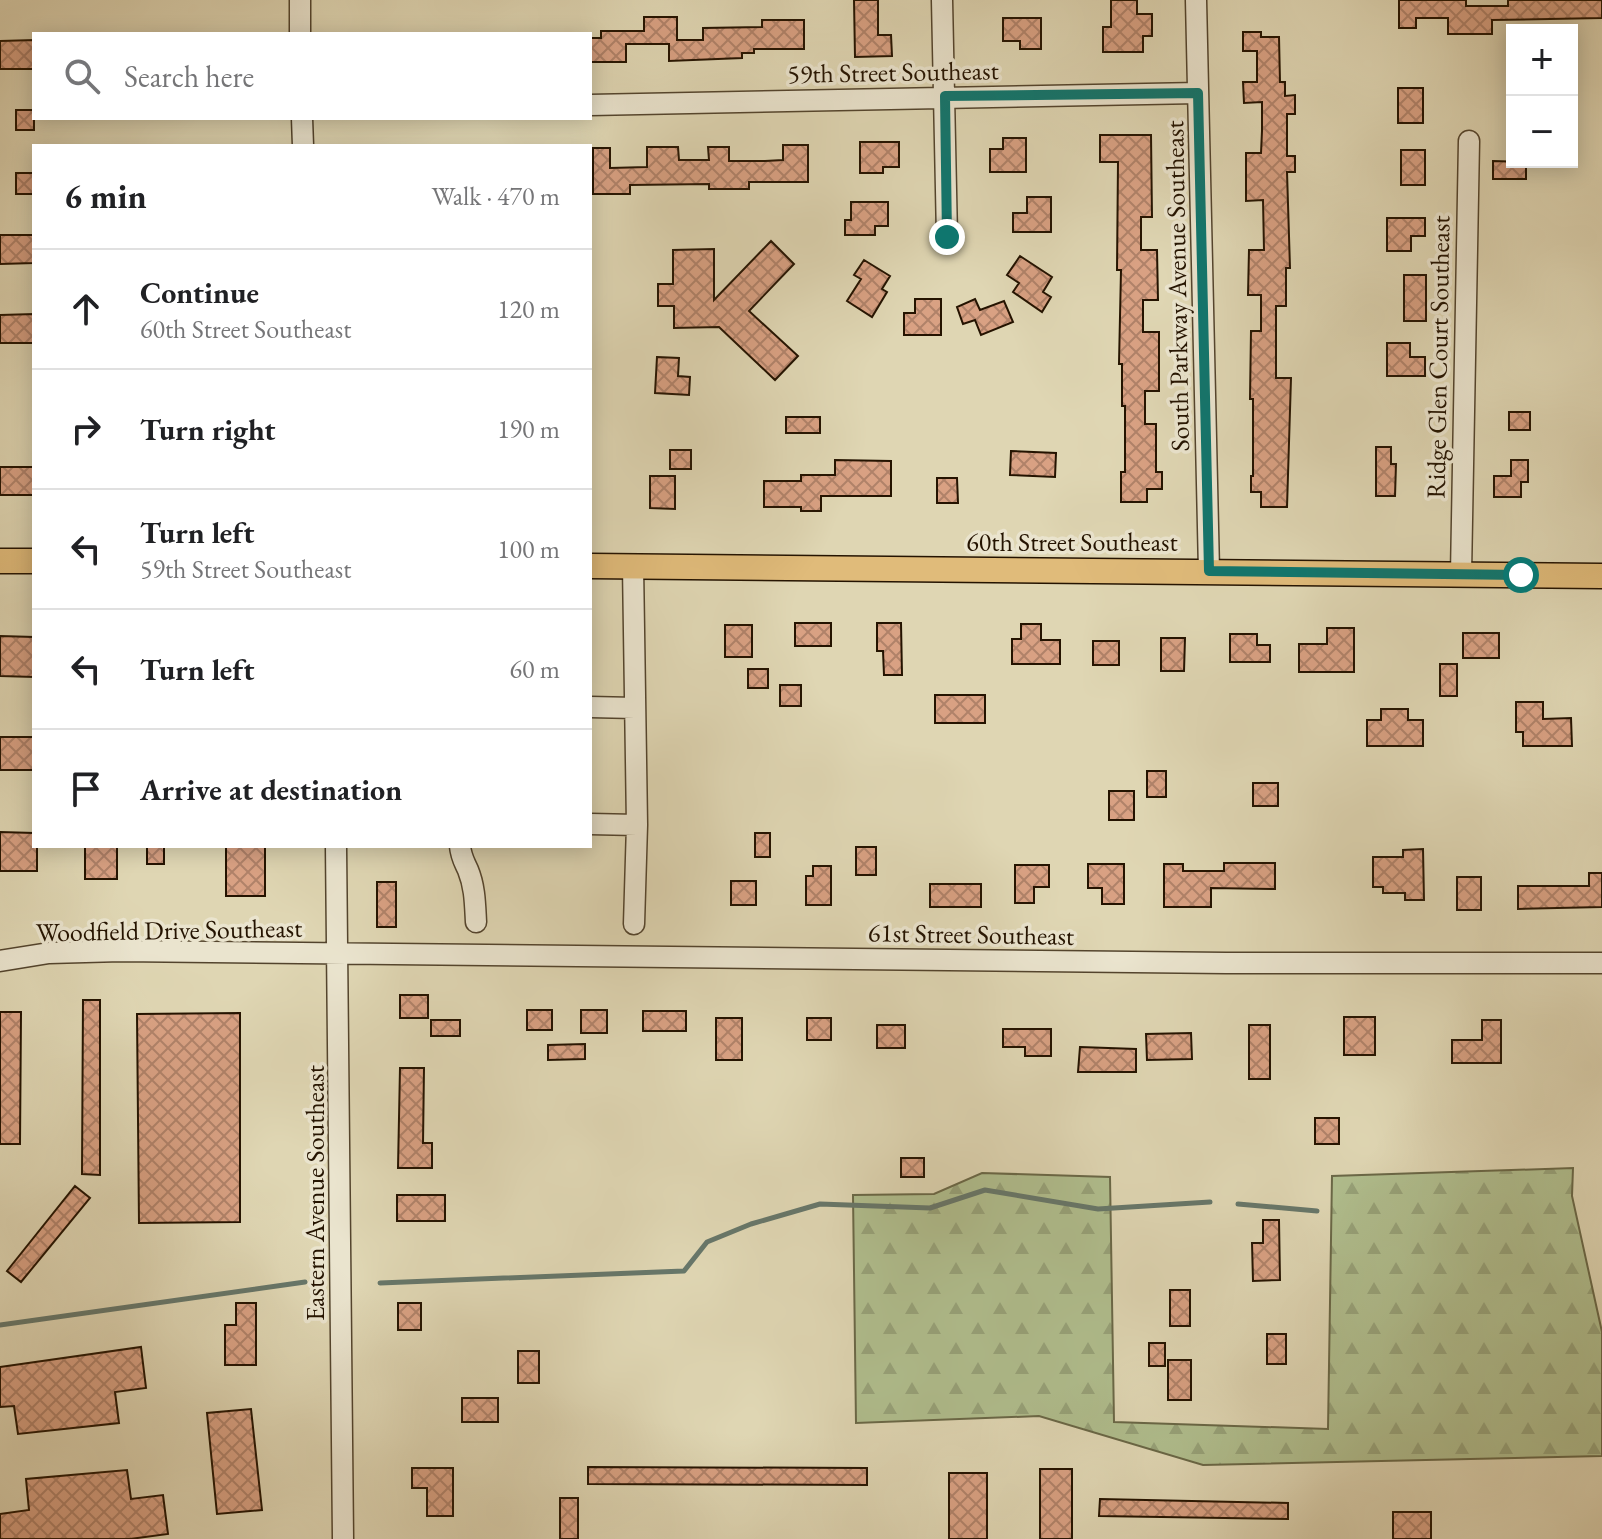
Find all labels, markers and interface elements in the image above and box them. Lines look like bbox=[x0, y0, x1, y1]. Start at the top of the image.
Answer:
map controls bbox=[1506, 24, 1578, 168]
button: + bbox=[1506, 24, 1578, 96]
search box bbox=[32, 32, 592, 120]
street label: 59th Street Southeast bbox=[787, 53, 999, 91]
icon: search bbox=[60, 54, 104, 98]
text: Search here bbox=[124, 57, 254, 96]
button: − bbox=[1506, 96, 1578, 168]
street label: South Parkway Avenue Southeast bbox=[1157, 120, 1197, 452]
text: 6 min bbox=[64, 174, 147, 218]
text: Walk · 470 m bbox=[432, 179, 560, 213]
street label: Ridge Glen Court Southeast bbox=[1419, 215, 1457, 499]
route end bbox=[929, 219, 965, 255]
text: Continue bbox=[140, 273, 259, 312]
icon: ahead bbox=[64, 287, 108, 331]
text: 120 m bbox=[497, 292, 560, 326]
text: 60th Street Southeast bbox=[140, 312, 351, 346]
icon: right bbox=[64, 407, 108, 451]
text: Turn right bbox=[140, 410, 276, 449]
text: 190 m bbox=[497, 412, 560, 446]
text: Turn left bbox=[140, 513, 254, 552]
street label: 60th Street Southeast bbox=[966, 525, 1178, 559]
icon: left bbox=[64, 527, 108, 571]
text: 100 m bbox=[497, 532, 560, 566]
text: 59th Street Southeast bbox=[140, 552, 351, 586]
route start bbox=[1503, 557, 1539, 593]
icon: left bbox=[64, 647, 108, 691]
text: Turn left bbox=[140, 650, 254, 689]
text: 60 m bbox=[510, 652, 560, 686]
icon: arrive bbox=[64, 767, 108, 811]
text: Arrive at destination bbox=[140, 770, 402, 809]
street label: Woodfield Drive Southeast bbox=[36, 911, 302, 949]
street label: 61st Street Southeast bbox=[868, 915, 1074, 953]
street label: Eastern Avenue Southeast bbox=[298, 1065, 332, 1321]

